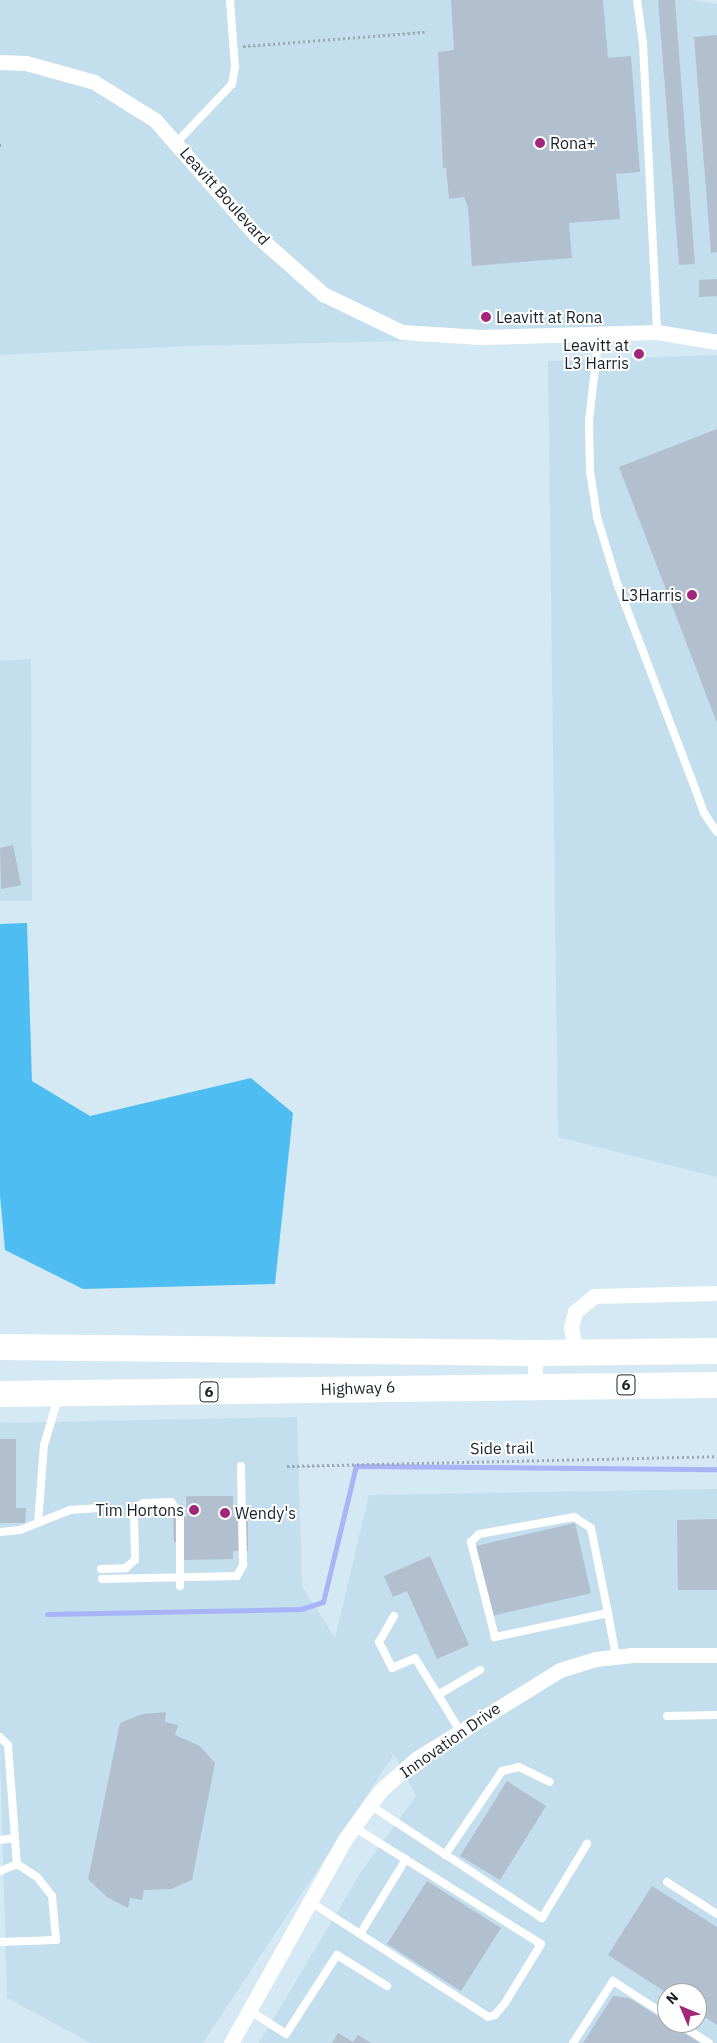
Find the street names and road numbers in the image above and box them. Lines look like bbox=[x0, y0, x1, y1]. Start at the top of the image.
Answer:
street label: Leavitt Boulevard bbox=[176, 143, 274, 249]
road number: 6 bbox=[616, 1372, 636, 1398]
street label: Highway 6 bbox=[320, 1377, 396, 1399]
road number: 6 bbox=[199, 1380, 219, 1404]
street label: Side trail bbox=[470, 1438, 534, 1458]
street label: Innovation Drive bbox=[396, 1698, 504, 1782]

